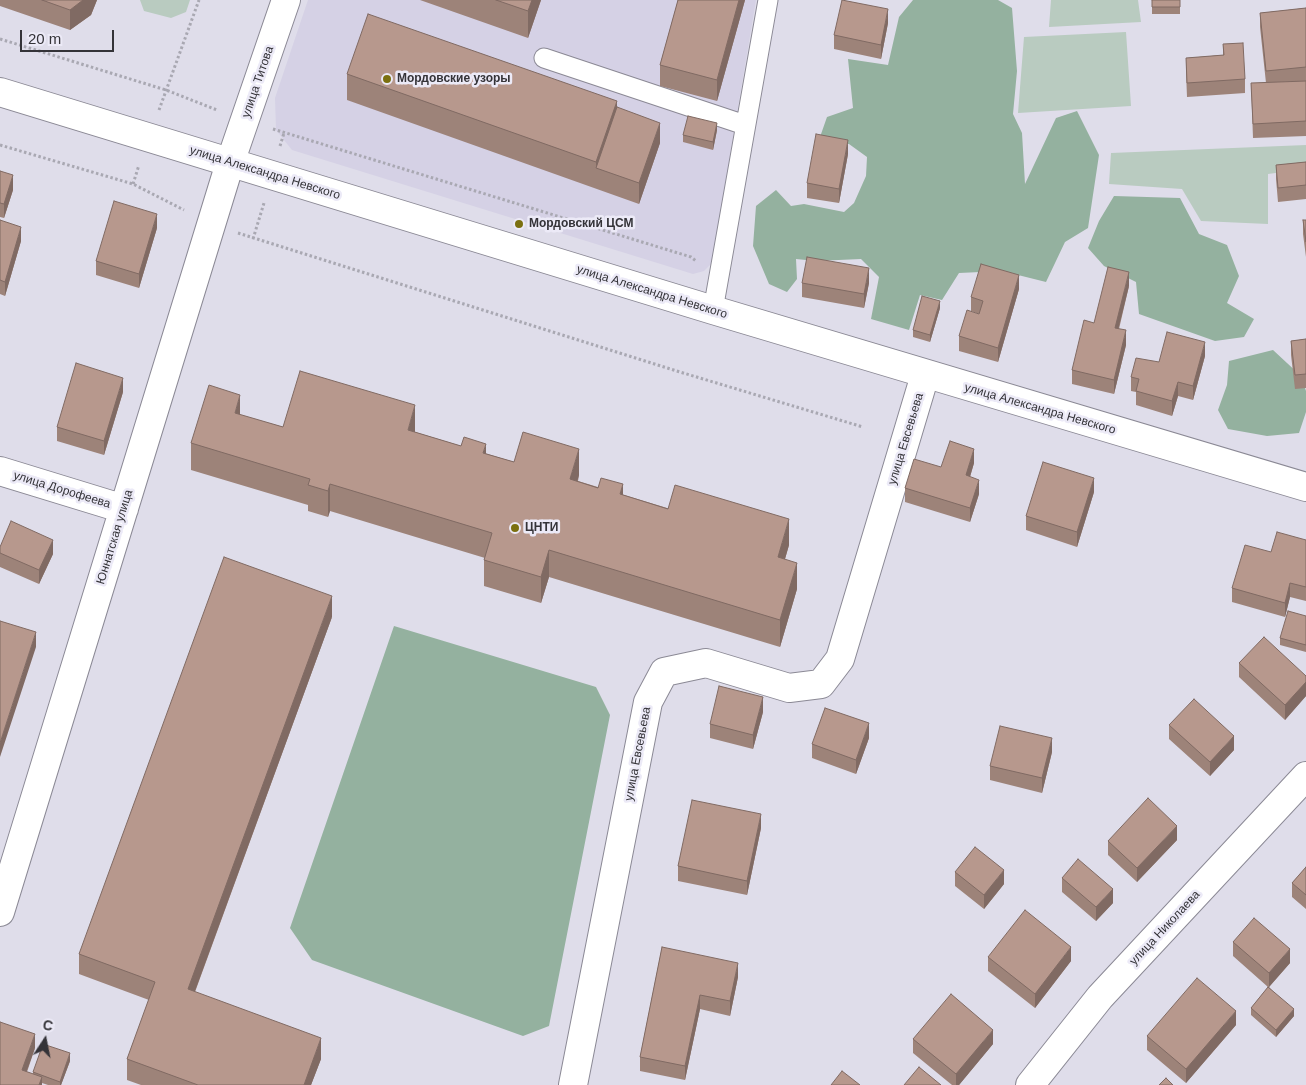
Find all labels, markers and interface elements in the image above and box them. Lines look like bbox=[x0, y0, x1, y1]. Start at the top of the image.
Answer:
scale bar bbox=[22, 20, 116, 52]
text: 20 m bbox=[28, 30, 61, 47]
street label: улица Титова bbox=[239, 44, 277, 120]
place label: Мордовские узоры bbox=[397, 72, 511, 86]
marker: Мордовские узоры bbox=[381, 73, 393, 85]
street label: улица Александра Невского bbox=[188, 143, 342, 203]
place label: Мордовский ЦСМ bbox=[529, 217, 633, 231]
marker: Мордовский ЦСМ bbox=[513, 218, 525, 230]
street label: улица Александра Невского bbox=[575, 262, 729, 322]
street label: улица Александра Невского bbox=[963, 380, 1117, 438]
street label: улица Евсевьева bbox=[885, 391, 927, 487]
street label: улица Дорофеева bbox=[12, 468, 112, 512]
street label: Юннатская улица bbox=[94, 488, 136, 586]
place label: ЦНТИ bbox=[525, 521, 558, 535]
marker: ЦНТИ bbox=[509, 522, 521, 534]
street label: улица Евсевьева bbox=[622, 706, 654, 802]
street label: улица Николаева bbox=[1127, 888, 1203, 968]
north arrow bbox=[20, 1015, 70, 1065]
text: С bbox=[41, 1016, 54, 1034]

